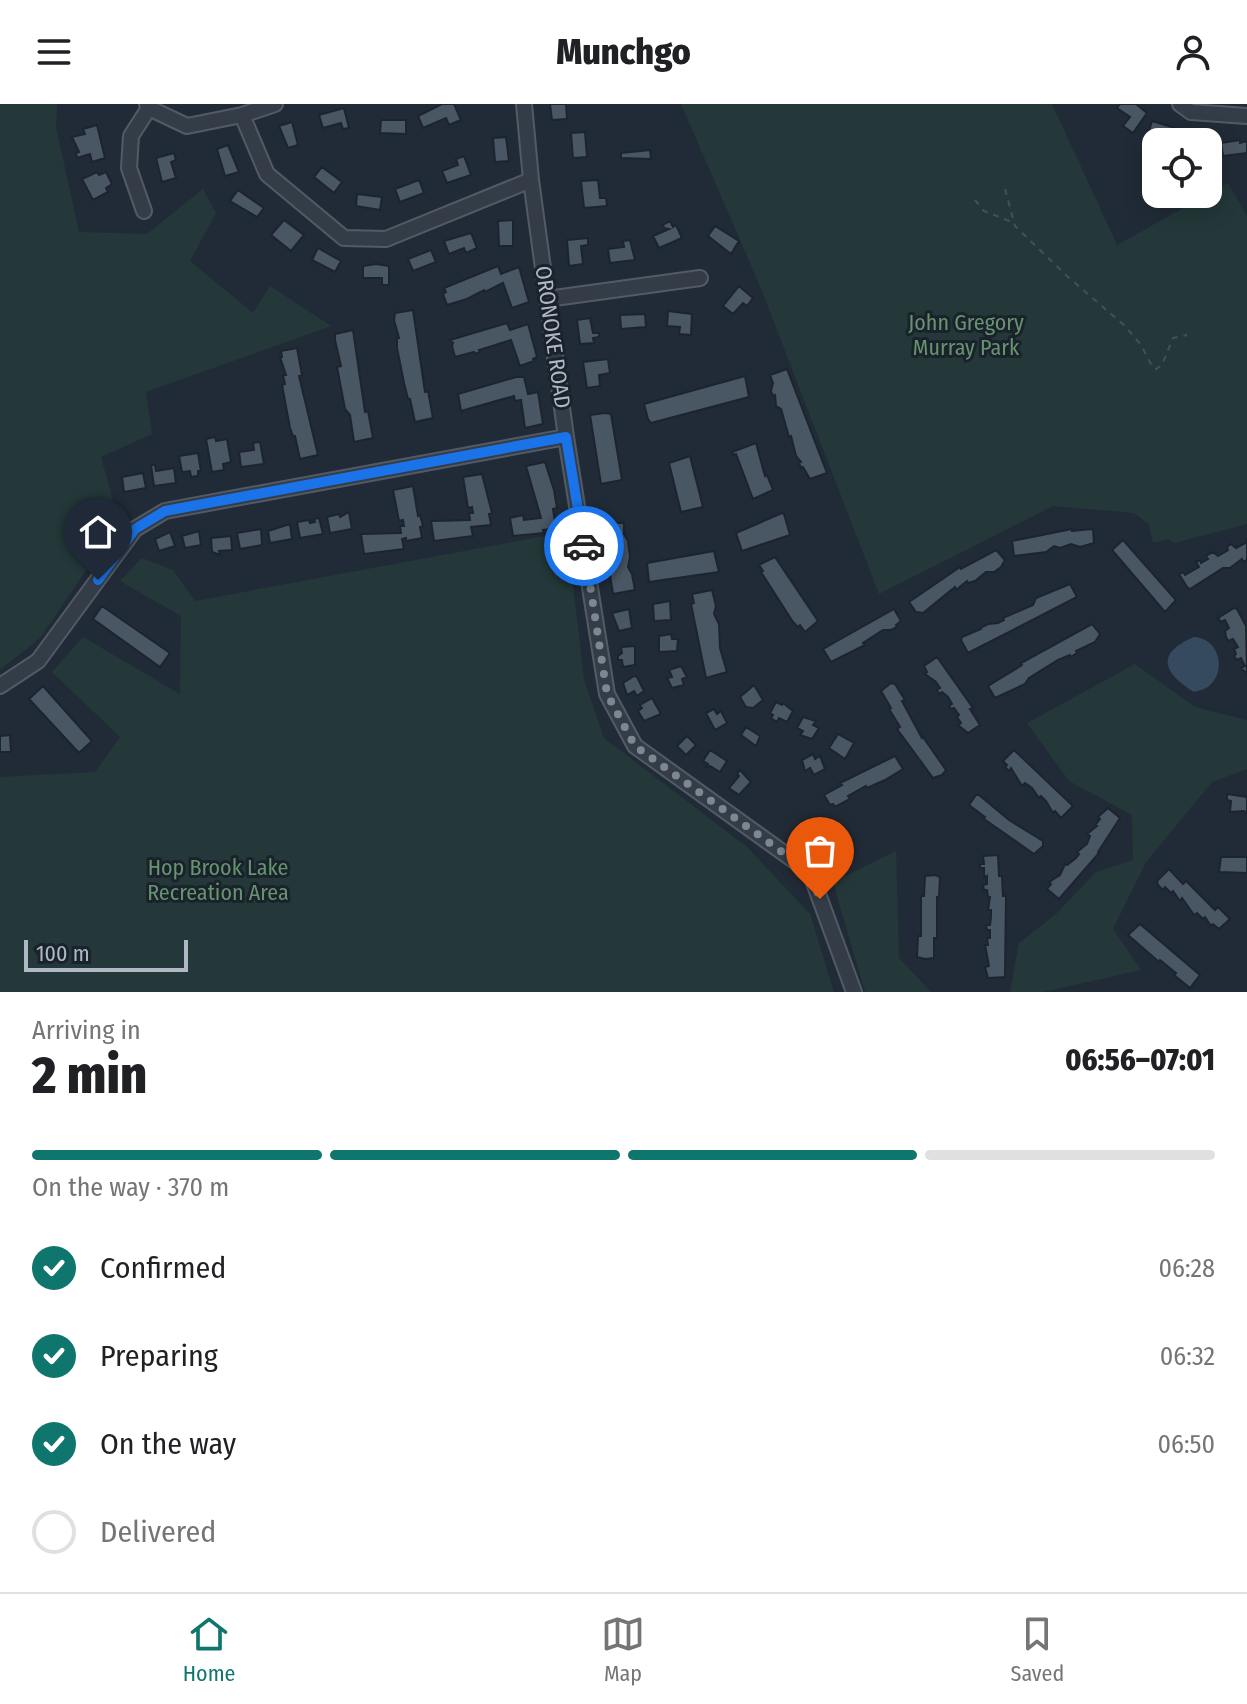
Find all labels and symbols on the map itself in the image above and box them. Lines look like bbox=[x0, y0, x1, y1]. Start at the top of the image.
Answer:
street label: ORONOKE ROAD bbox=[530, 264, 576, 410]
park label: John Gregory Murray Park bbox=[908, 309, 1024, 361]
pin bbox=[64, 498, 132, 580]
courier bbox=[544, 506, 624, 586]
pin bbox=[786, 817, 854, 899]
park label: Hop Brook Lake Recreation Area bbox=[147, 854, 289, 906]
scale bar bbox=[24, 936, 188, 972]

